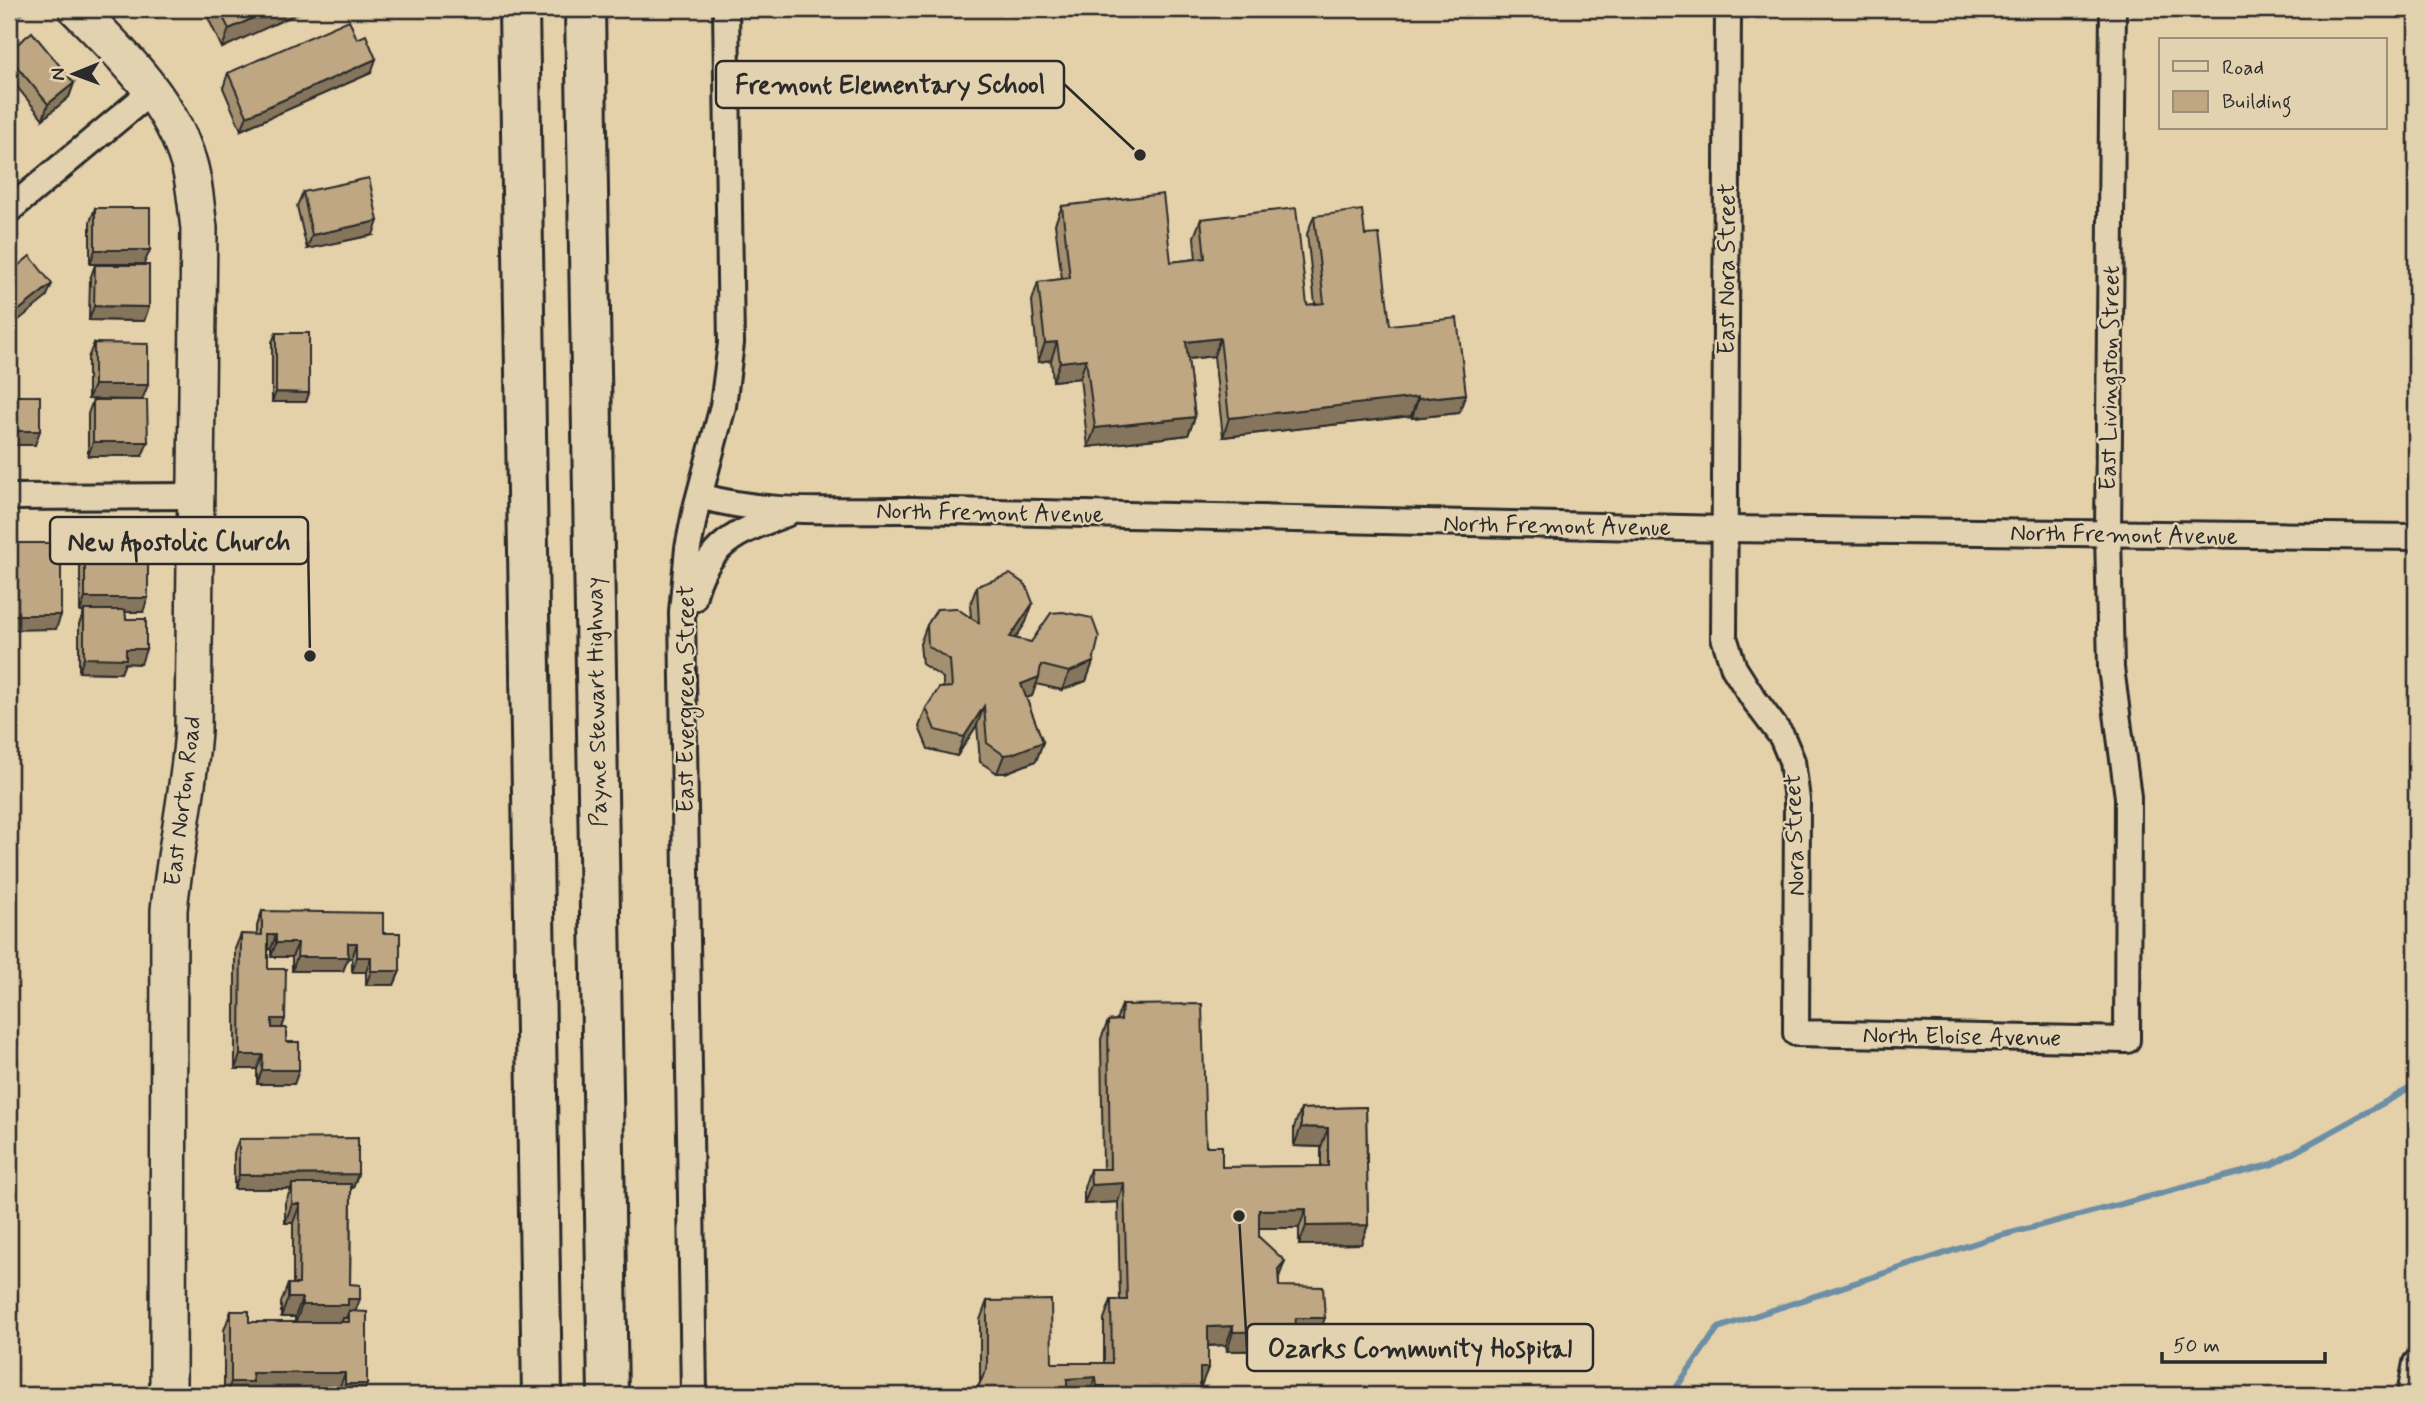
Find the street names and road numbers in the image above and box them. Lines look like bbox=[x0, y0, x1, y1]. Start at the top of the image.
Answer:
street label: East Nora Street bbox=[1712, 183, 1743, 355]
street label: East Livingston Street bbox=[2093, 265, 2128, 491]
street label: North Fremont Avenue bbox=[876, 496, 1104, 531]
street label: North Fremont Avenue bbox=[1443, 509, 1671, 544]
street label: North Fremont Avenue bbox=[2010, 518, 2238, 553]
street label: Payne Stewart Highway bbox=[580, 576, 615, 827]
street label: East Evergreen Street bbox=[671, 585, 704, 813]
street label: East Norton Road bbox=[158, 715, 209, 888]
street label: Nora Street bbox=[1778, 773, 1813, 897]
street label: North Eloise Avenue bbox=[1862, 1020, 2062, 1055]

